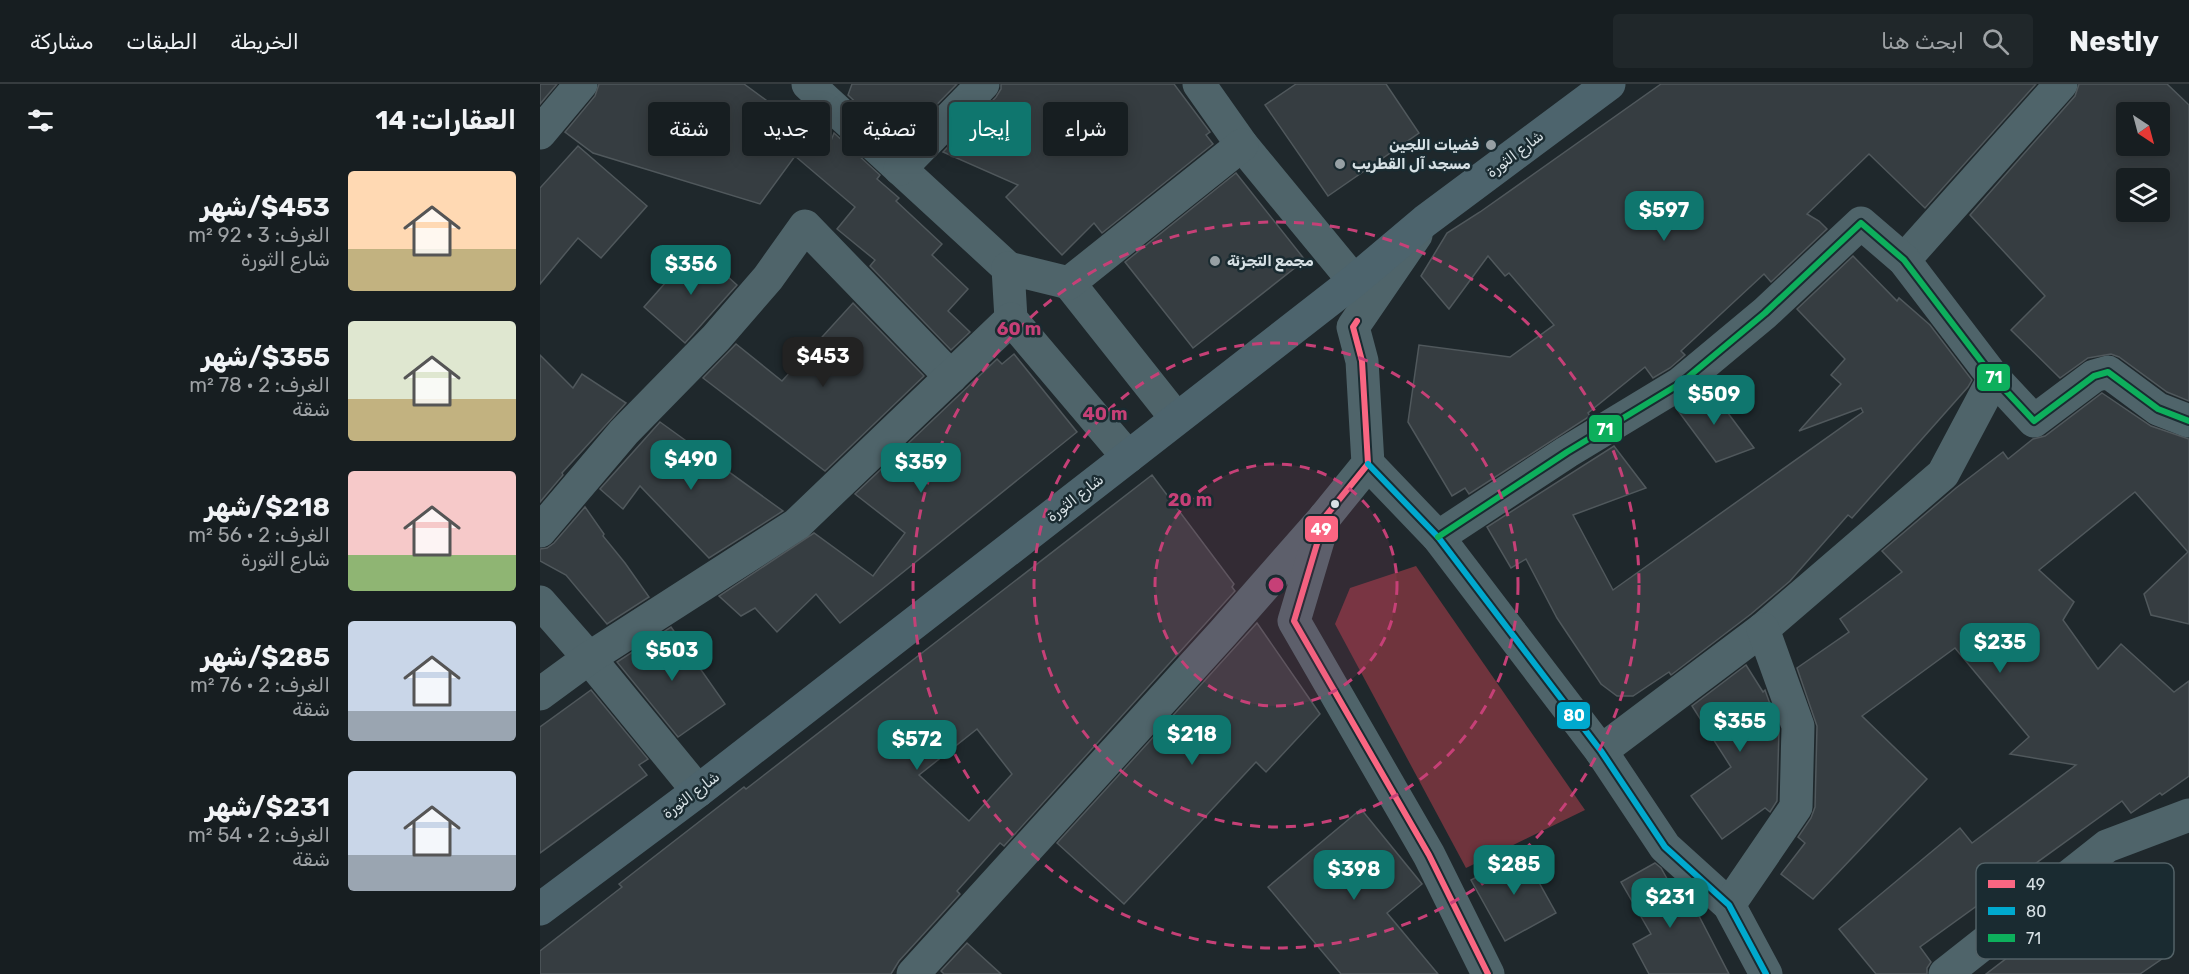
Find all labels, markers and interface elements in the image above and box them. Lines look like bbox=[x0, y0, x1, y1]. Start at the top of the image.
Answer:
search box bbox=[1613, 14, 2033, 68]
icon: search bbox=[1979, 25, 2012, 58]
text: Nestly bbox=[2069, 25, 2159, 58]
text: ابحث هنا bbox=[1881, 28, 1964, 55]
text: مشاركة bbox=[30, 29, 93, 54]
text: الطبقات bbox=[126, 29, 198, 54]
text: الخريطة bbox=[231, 29, 299, 54]
chip: شقة bbox=[648, 102, 730, 156]
chip: جديد bbox=[742, 102, 830, 156]
chip: تصفية bbox=[842, 102, 937, 156]
chip: إيجار bbox=[949, 102, 1031, 156]
chip: شراء bbox=[1043, 102, 1128, 156]
north arrow bbox=[2116, 102, 2170, 156]
map controls bbox=[2116, 102, 2170, 222]
icon: filters bbox=[24, 104, 57, 137]
text: العقارات: 14 bbox=[376, 105, 516, 136]
street label: شارع الثورة bbox=[1483, 127, 1548, 183]
place label: فضيات اللجين bbox=[1389, 136, 1479, 154]
marker: فضيات اللجين bbox=[1484, 138, 1498, 152]
place label: مسجد آل القطريب bbox=[1352, 155, 1471, 173]
marker: مسجد آل القطريب bbox=[1333, 157, 1347, 171]
button: layers bbox=[2116, 168, 2170, 222]
pin: $597 bbox=[1628, 191, 1700, 242]
text: $453/شهر bbox=[200, 192, 330, 223]
icon: home bbox=[396, 195, 468, 267]
text: $597 bbox=[1639, 198, 1689, 222]
text: الغرف: 3 · 92 m² bbox=[188, 223, 330, 247]
pin: $356 bbox=[655, 245, 727, 296]
text: شارع الثورة bbox=[241, 247, 330, 271]
text: $356 bbox=[665, 252, 717, 276]
place label: مجمع التجزئة bbox=[1227, 252, 1314, 272]
marker: مجمع التجزئة bbox=[1208, 254, 1222, 268]
text: 60 m bbox=[997, 318, 1041, 340]
pin: $453 bbox=[787, 337, 859, 388]
text: $355/شهر bbox=[201, 342, 330, 373]
text: $453 bbox=[796, 344, 850, 368]
icon: home bbox=[396, 345, 468, 417]
line badge: 71 bbox=[1976, 363, 2011, 392]
text: 71 bbox=[1985, 368, 2003, 387]
text: الغرف: 2 · 78 m² bbox=[189, 373, 330, 397]
pin: $509 bbox=[1678, 375, 1750, 426]
text: $509 bbox=[1688, 382, 1740, 406]
text: شقة bbox=[292, 397, 330, 421]
text: 40 m bbox=[1083, 403, 1127, 425]
line badge: 71 bbox=[1588, 414, 1623, 443]
text: 71 bbox=[1596, 420, 1614, 439]
pin: $490 bbox=[655, 440, 727, 491]
pin: $359 bbox=[885, 443, 957, 494]
text: $490 bbox=[664, 447, 718, 471]
text: $359 bbox=[895, 450, 947, 474]
street label: شارع الثورة bbox=[1043, 470, 1108, 527]
text: 20 m bbox=[1168, 489, 1212, 511]
text: $218/شهر bbox=[205, 492, 330, 523]
icon: home bbox=[396, 495, 468, 567]
unlabelled marker bbox=[1329, 498, 1341, 510]
line badge: 49 bbox=[1304, 515, 1339, 543]
text: 49 bbox=[1310, 520, 1332, 539]
text: الغرف: 2 · 56 m² bbox=[188, 523, 330, 547]
text: شارع الثورة bbox=[241, 547, 330, 571]
centre of rings bbox=[1266, 575, 1286, 595]
pin: $235 bbox=[1964, 623, 2036, 674]
text: $235 bbox=[1974, 630, 2026, 654]
pin: $503 bbox=[636, 631, 708, 682]
text: $503 bbox=[645, 638, 699, 662]
text: $285/شهر bbox=[201, 642, 330, 673]
icon: home bbox=[396, 645, 468, 717]
text: الغرف: 2 · 76 m² bbox=[190, 673, 330, 697]
text: شقة bbox=[292, 697, 330, 721]
line badge: 80 bbox=[1556, 701, 1591, 730]
pin: $355 bbox=[1704, 702, 1776, 753]
text: 80 bbox=[1563, 706, 1585, 725]
text: $355 bbox=[1714, 709, 1766, 733]
pin: $218 bbox=[1156, 715, 1228, 766]
pin: $572 bbox=[881, 720, 953, 771]
text: $218 bbox=[1167, 722, 1217, 746]
text: $572 bbox=[892, 727, 942, 751]
street label: شارع الثورة bbox=[659, 768, 724, 824]
text: $231/شهر bbox=[205, 792, 330, 823]
icon: home bbox=[396, 795, 468, 867]
text: الغرف: 2 · 54 m² bbox=[188, 823, 330, 847]
pin: $285 bbox=[1478, 845, 1550, 896]
text: شقة bbox=[292, 847, 330, 871]
pin: $398 bbox=[1318, 850, 1390, 901]
text: $285 bbox=[1488, 852, 1540, 876]
text: $398 bbox=[1328, 857, 1380, 881]
legend bbox=[1976, 863, 2174, 959]
text: 49 bbox=[2026, 875, 2045, 894]
pin: $231 bbox=[1634, 878, 1706, 929]
text: $231 bbox=[1645, 885, 1695, 909]
text: 80 bbox=[2026, 902, 2046, 921]
text: 71 bbox=[2026, 929, 2041, 948]

